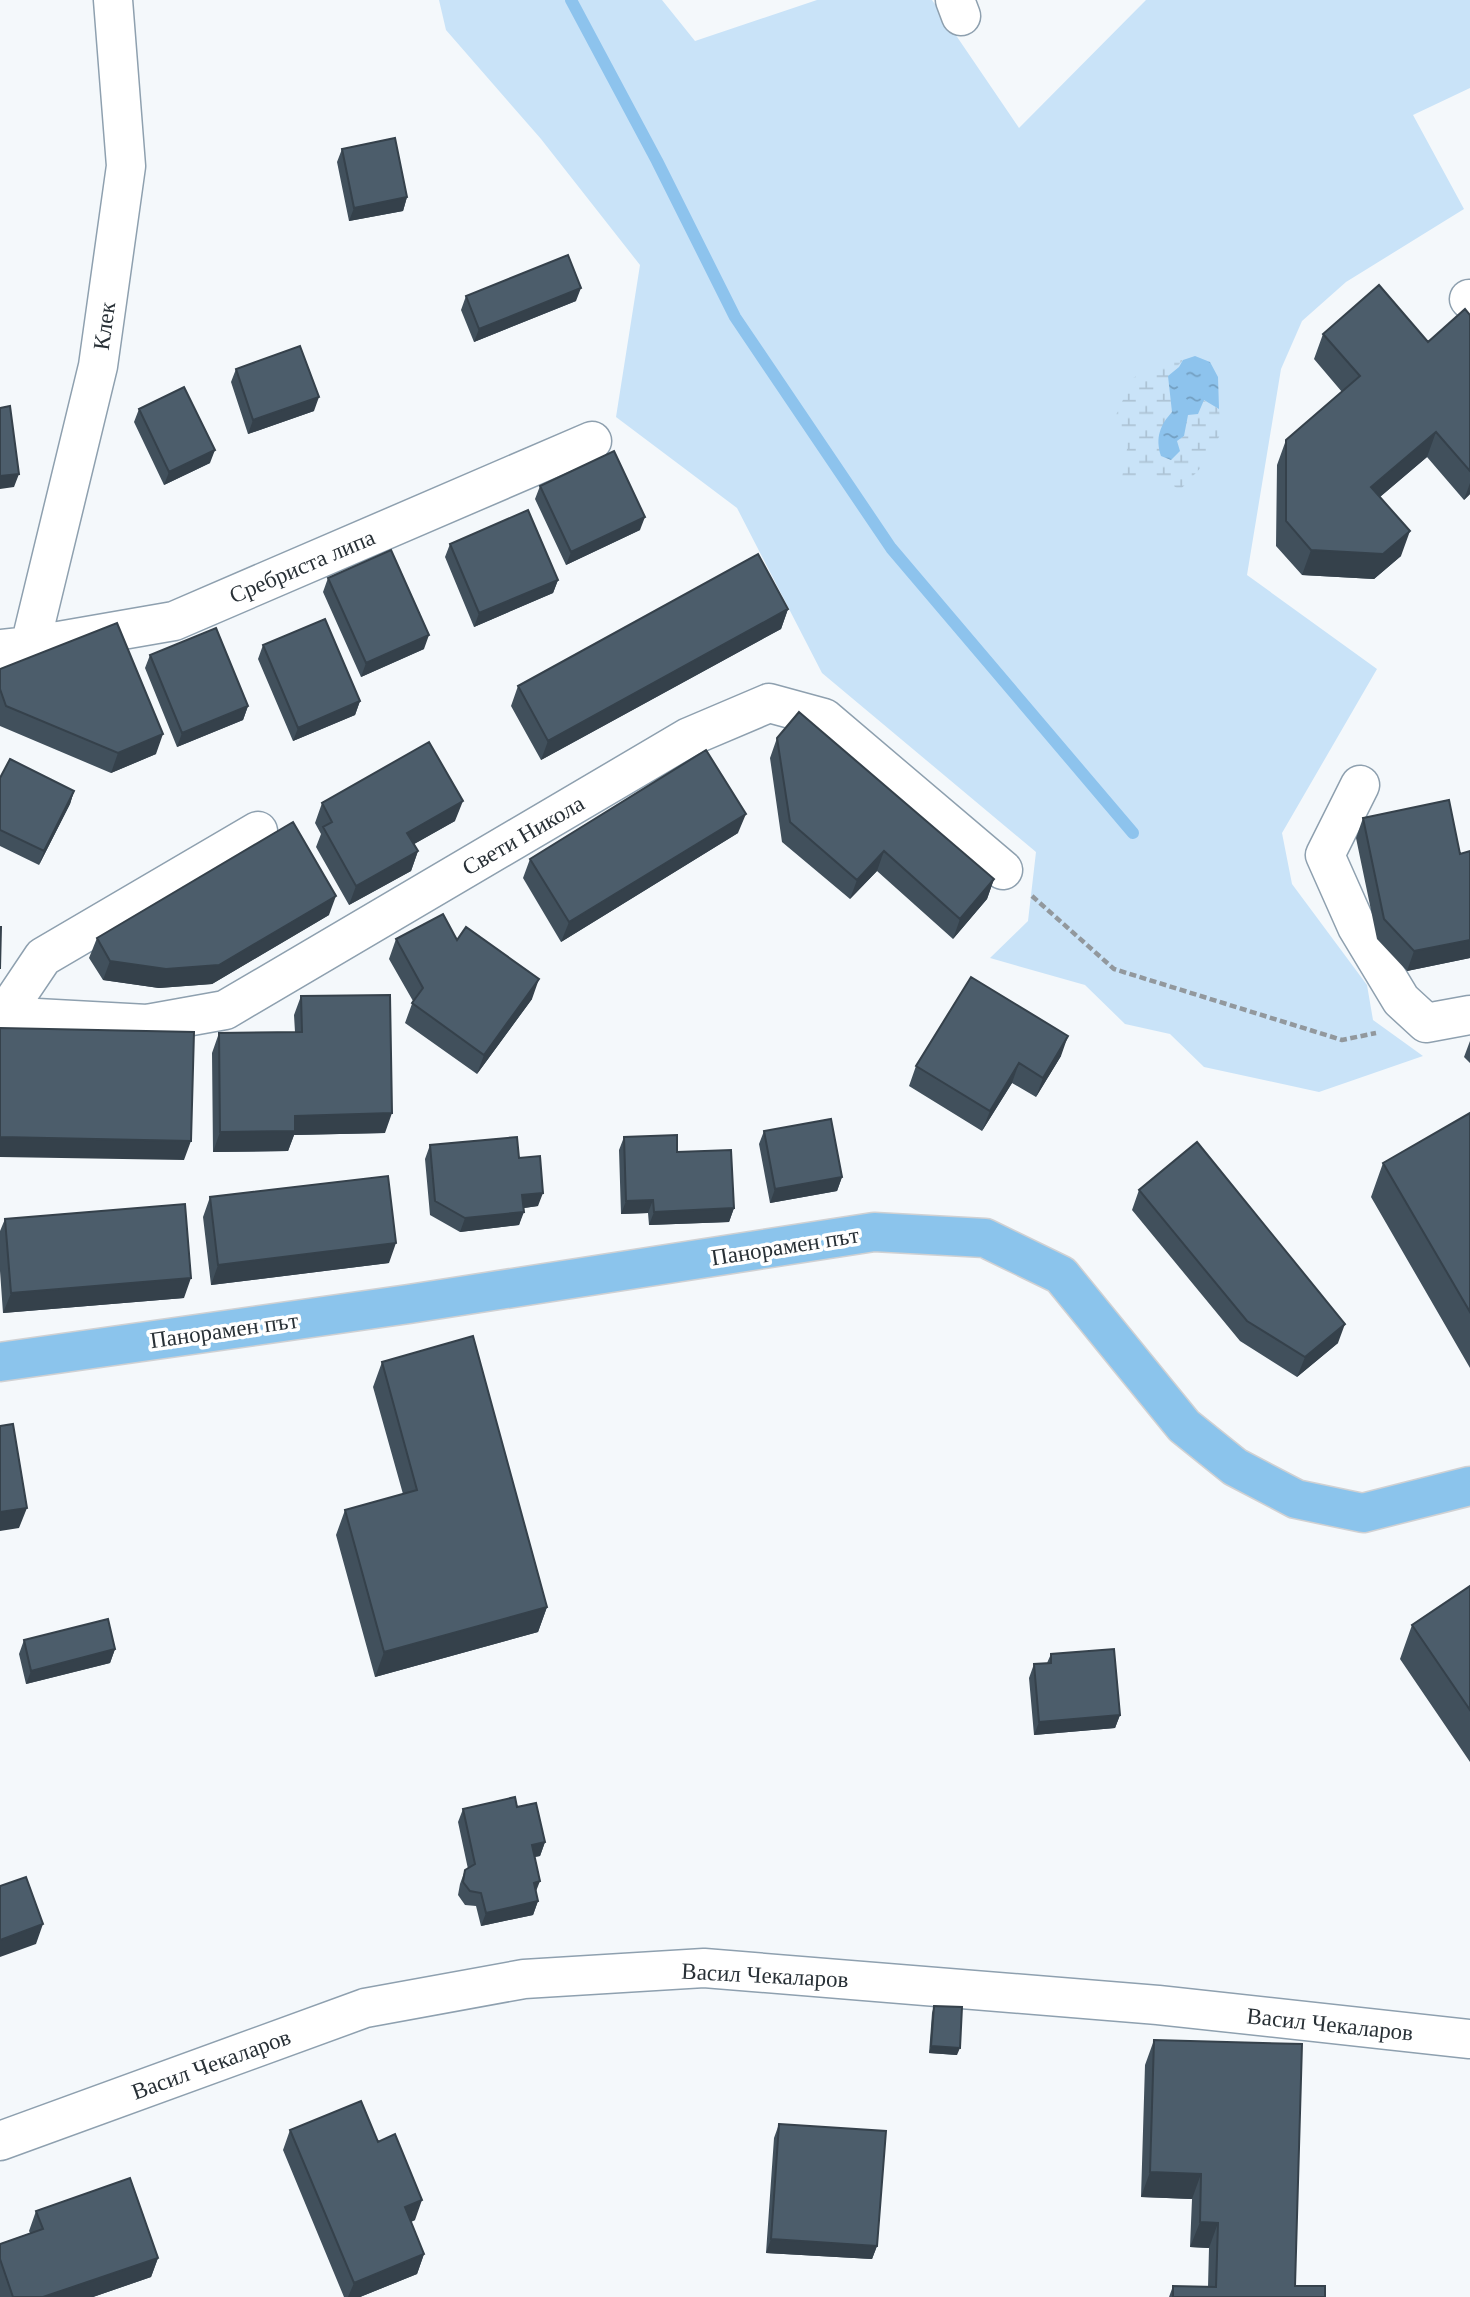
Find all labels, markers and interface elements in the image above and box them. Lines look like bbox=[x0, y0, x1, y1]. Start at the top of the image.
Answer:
street label: Клек bbox=[89, 300, 120, 352]
street label: Сребриста липа bbox=[226, 525, 379, 608]
street label: Свети Никола bbox=[458, 791, 588, 880]
street label: Панорамен път bbox=[709, 1222, 861, 1271]
street label: Панорамен път bbox=[148, 1308, 300, 1353]
street label: Васил Чекаларов bbox=[681, 1959, 849, 1992]
street label: Васил Чекаларов bbox=[1245, 2003, 1415, 2046]
street label: Васил Чекаларов bbox=[128, 2024, 294, 2105]

